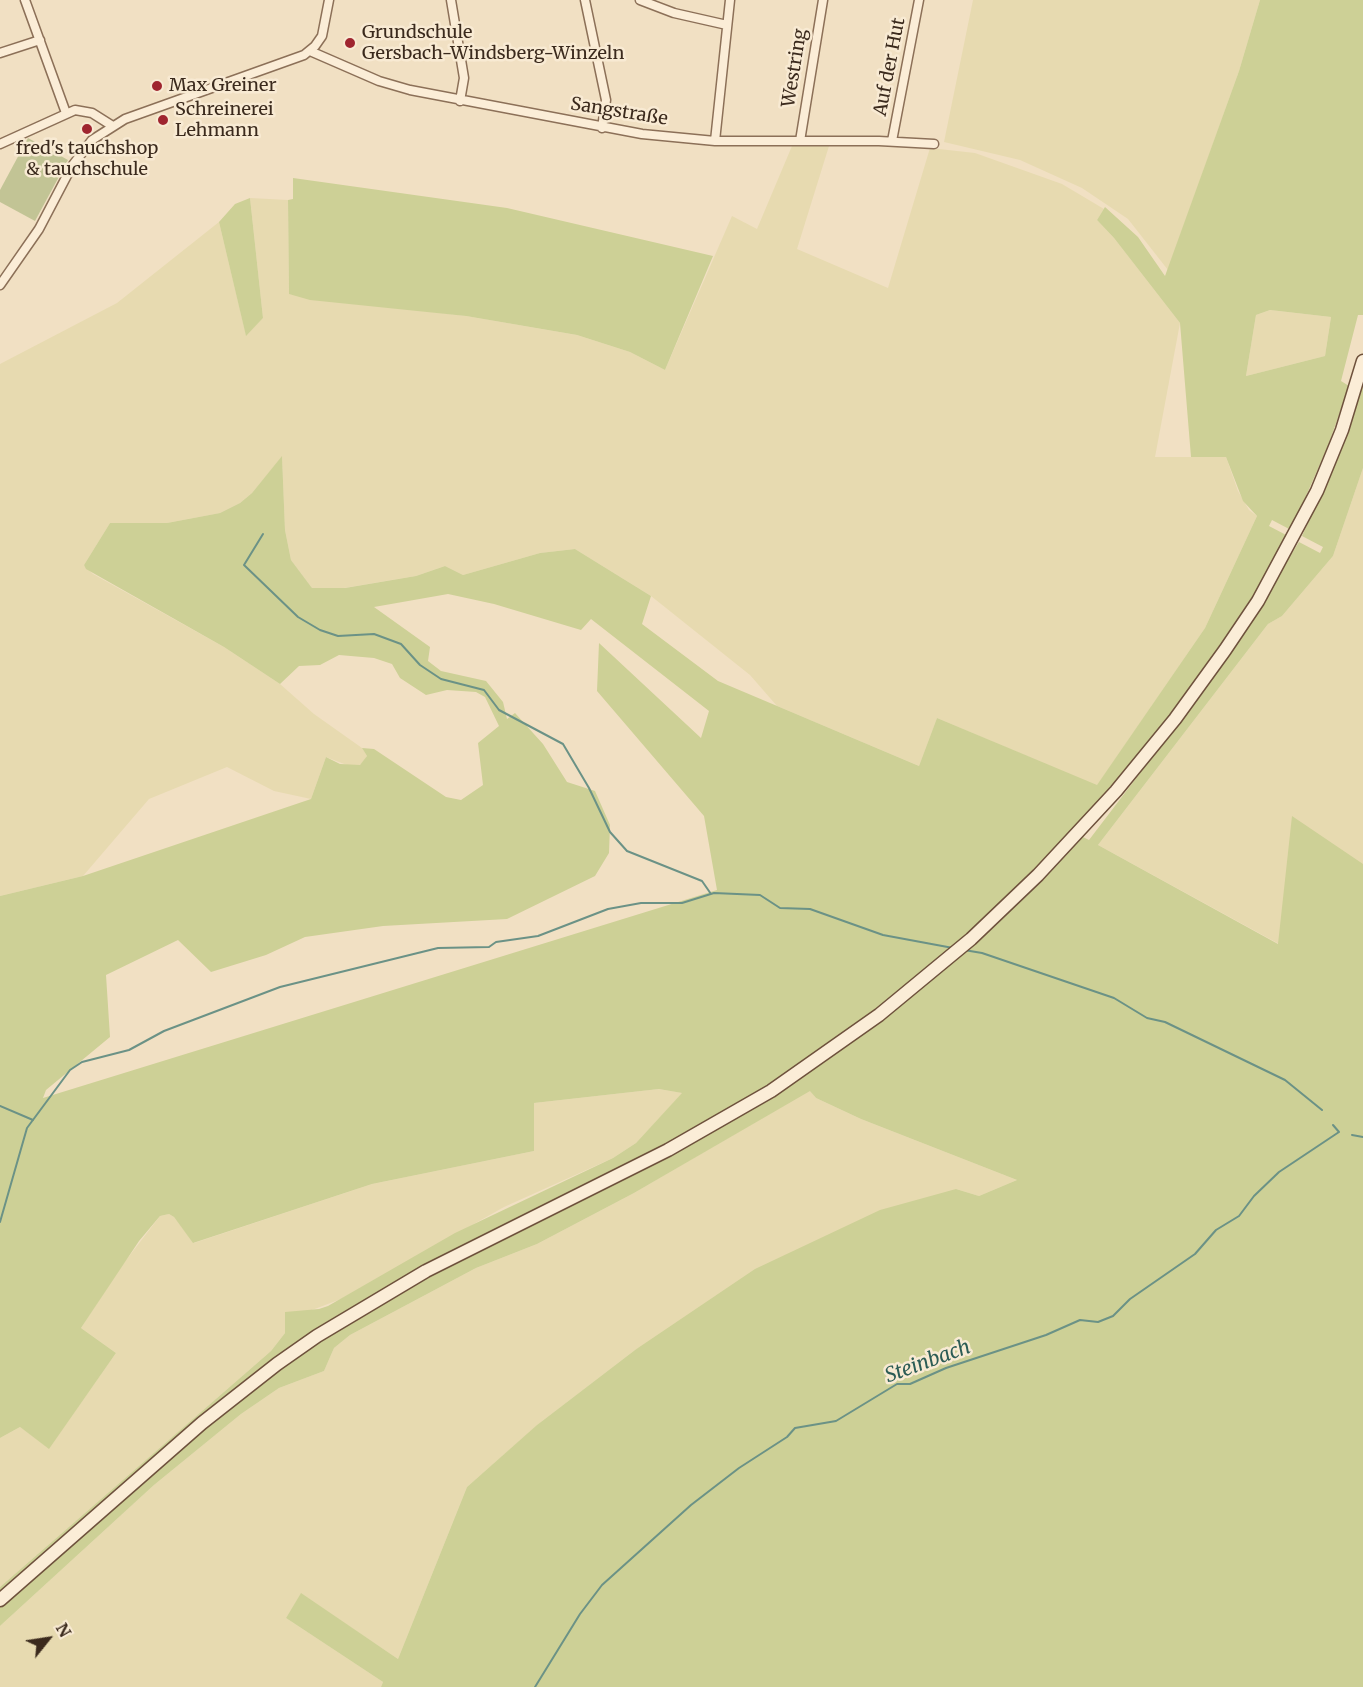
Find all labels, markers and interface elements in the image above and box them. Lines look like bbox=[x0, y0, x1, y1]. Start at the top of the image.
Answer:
street label: Auf der Hut bbox=[870, 16, 910, 118]
place label: Grundschule Gersbach-Windsberg-Winzeln bbox=[362, 22, 624, 64]
street label: Westring bbox=[778, 27, 812, 109]
marker: Grundschule Gersbach-Windsberg-Winzeln bbox=[343, 36, 357, 50]
place label: Max Greiner bbox=[169, 75, 277, 97]
marker: Max Greiner bbox=[150, 79, 164, 93]
street label: Sangstraße bbox=[569, 94, 669, 130]
place label: Schreinerei Lehmann bbox=[175, 99, 274, 142]
marker: Schreinerei Lehmann bbox=[156, 113, 170, 127]
marker: fred's tauchshop & tauchschule bbox=[80, 122, 94, 136]
place label: fred's tauchshop & tauchschule bbox=[16, 138, 158, 180]
water label: Steinbach bbox=[882, 1335, 974, 1389]
north arrow bbox=[18, 1609, 78, 1669]
text: N bbox=[52, 1620, 75, 1640]

